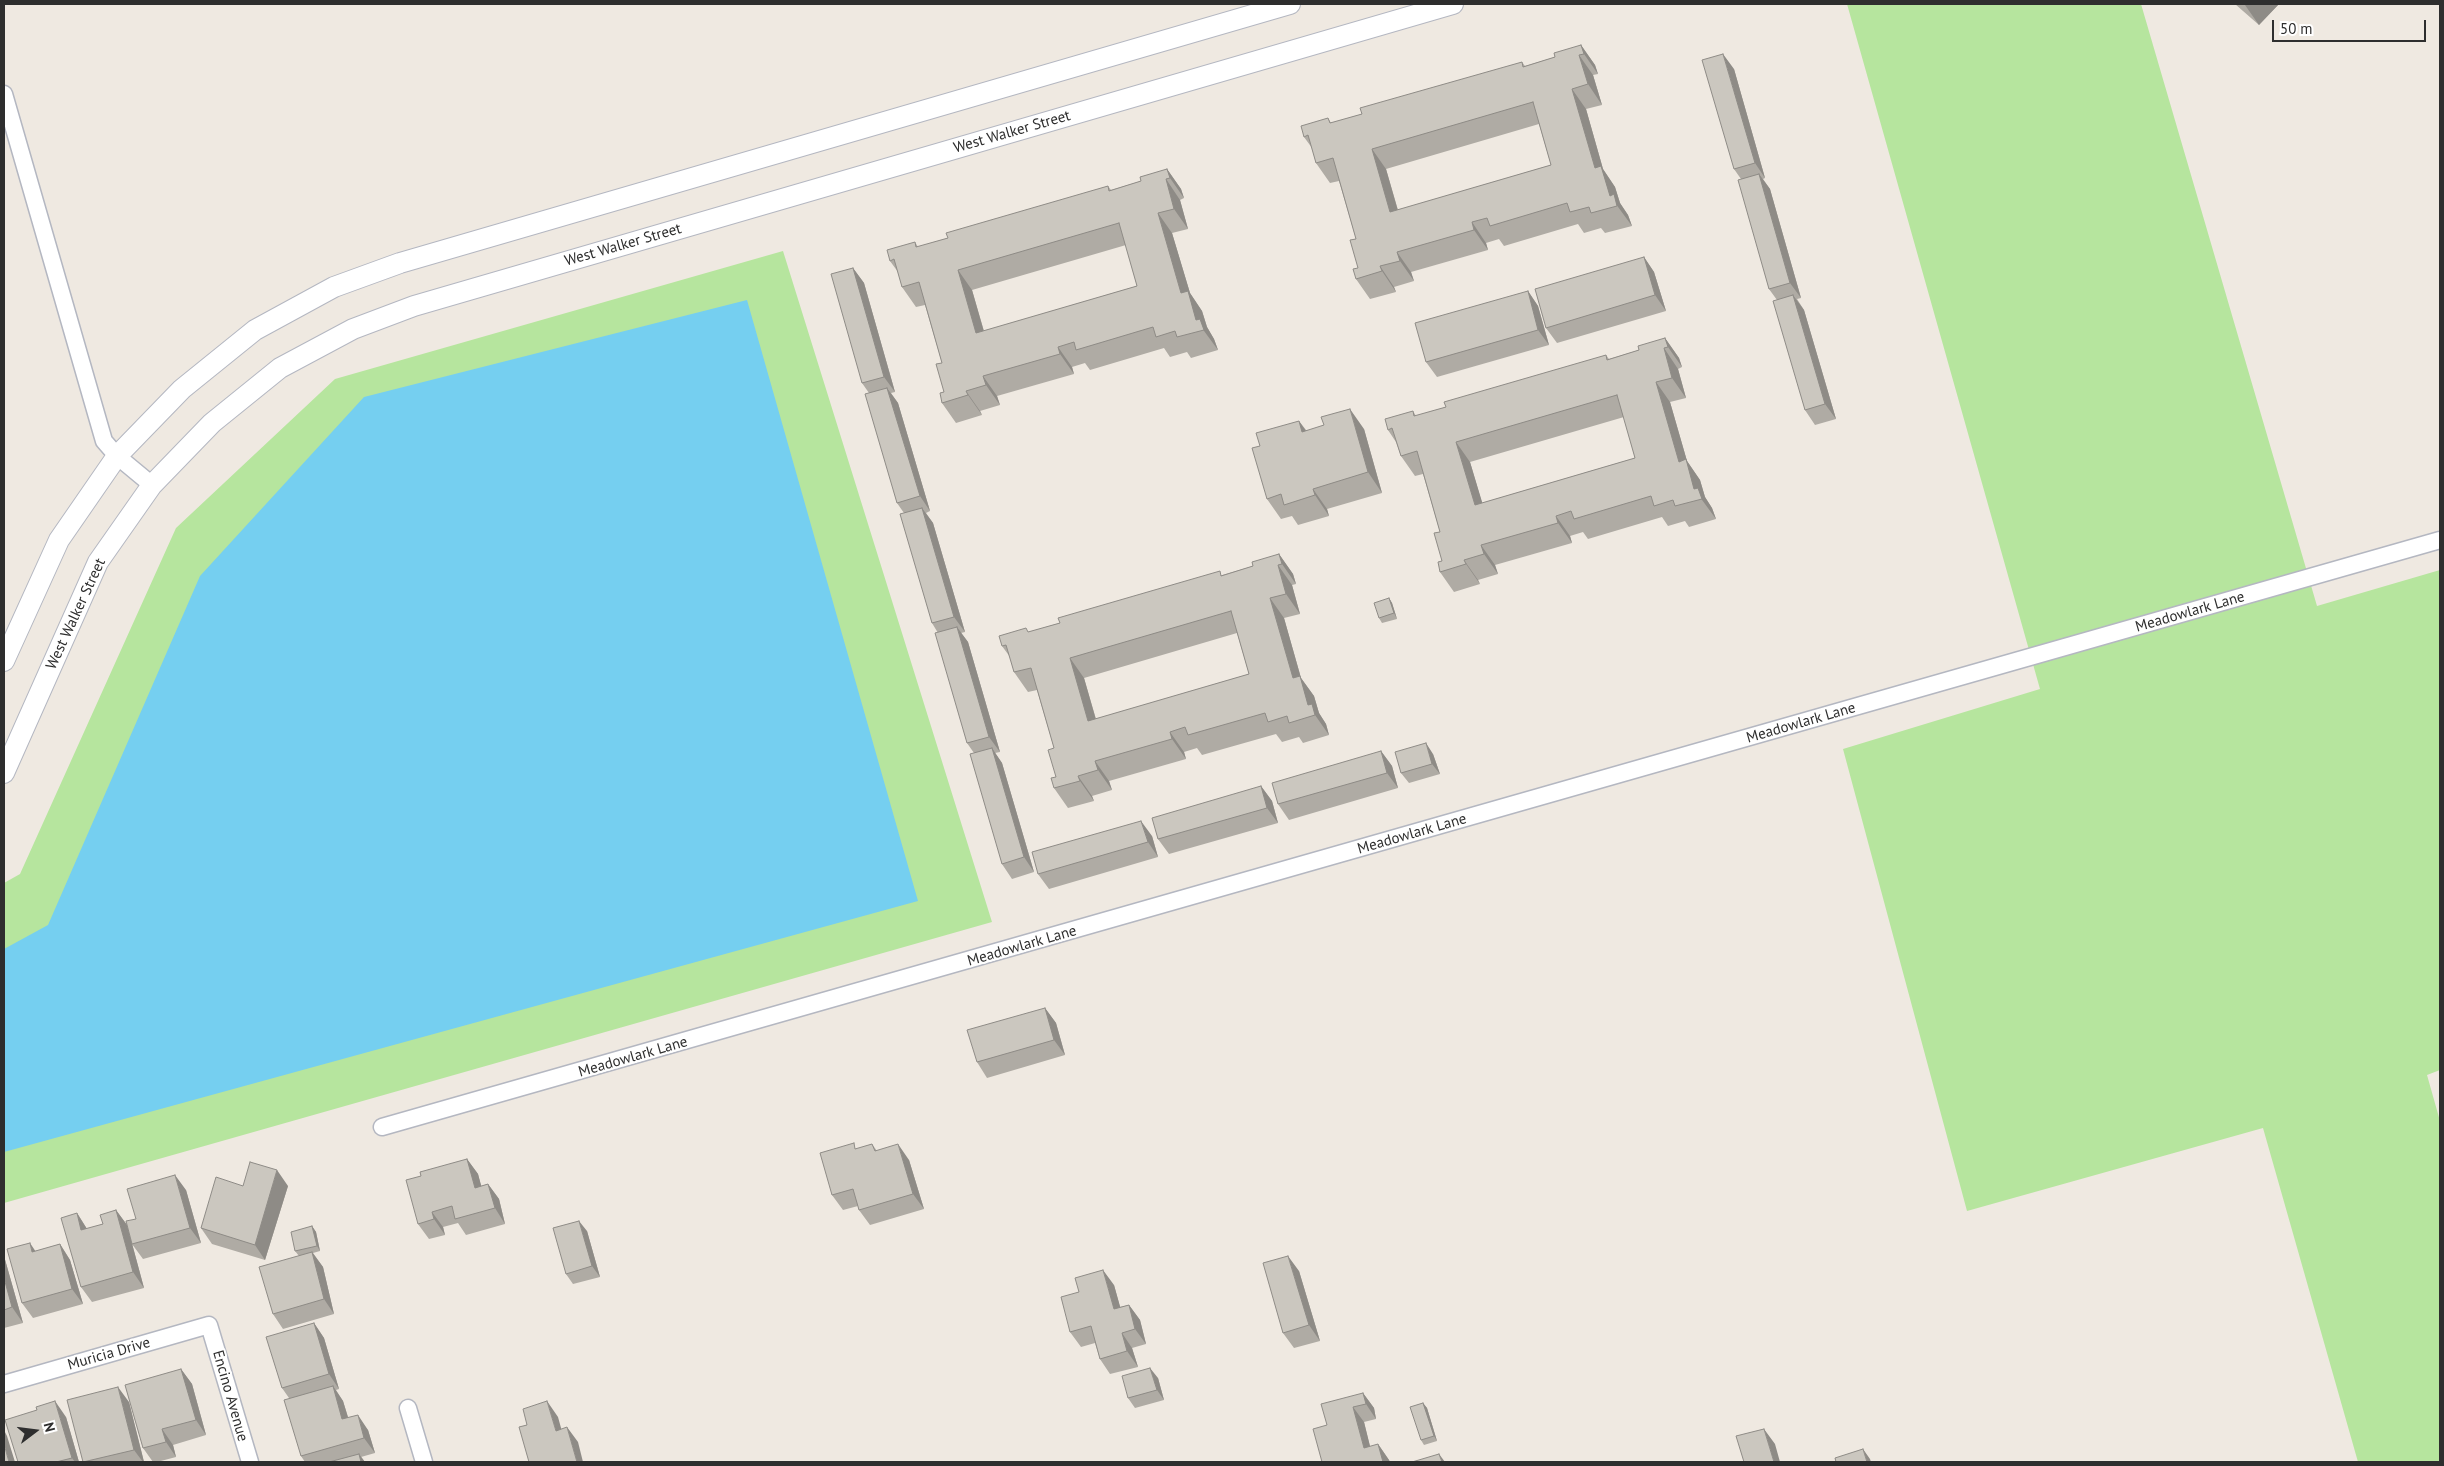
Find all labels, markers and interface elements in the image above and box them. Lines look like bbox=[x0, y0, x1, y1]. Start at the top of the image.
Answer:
scale bar bbox=[2274, 10, 2428, 42]
text: 50 m bbox=[2280, 19, 2313, 38]
street label: West Walker Street bbox=[952, 107, 1072, 157]
street label: West Walker Street bbox=[563, 220, 683, 270]
street label: West Walker Street bbox=[42, 556, 110, 672]
street label: Meadowlark Lane bbox=[2133, 588, 2247, 636]
street label: Meadowlark Lane bbox=[1744, 699, 1858, 747]
street label: Meadowlark Lane bbox=[1355, 810, 1469, 858]
street label: Meadowlark Lane bbox=[965, 922, 1079, 970]
street label: Meadowlark Lane bbox=[576, 1033, 690, 1081]
street label: Muricia Drive bbox=[66, 1334, 152, 1374]
street label: Encino Avenue bbox=[208, 1348, 252, 1444]
north arrow bbox=[10, 1406, 60, 1456]
text: N bbox=[40, 1420, 59, 1434]

